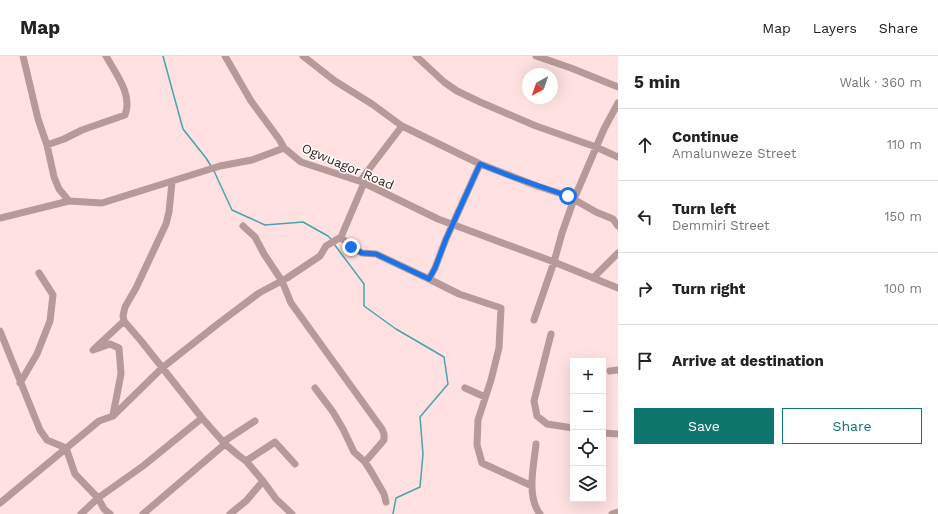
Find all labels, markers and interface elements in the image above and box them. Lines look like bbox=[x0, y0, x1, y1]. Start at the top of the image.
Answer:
text: Map bbox=[20, 16, 60, 39]
text: Map bbox=[762, 20, 791, 36]
text: Layers bbox=[813, 20, 857, 36]
text: Share bbox=[879, 20, 918, 36]
north arrow bbox=[522, 68, 558, 104]
text: 5 min bbox=[634, 72, 680, 92]
text: Walk · 360 m bbox=[839, 75, 922, 90]
text: Continue bbox=[672, 128, 739, 146]
icon: ahead bbox=[634, 134, 656, 156]
text: 110 m bbox=[887, 137, 922, 152]
street label: Ogwuagor Road bbox=[299, 140, 396, 193]
text: Amalunweze Street bbox=[672, 146, 796, 161]
route start bbox=[559, 187, 577, 205]
text: Turn left bbox=[672, 200, 736, 218]
icon: left bbox=[634, 206, 656, 228]
text: 150 m bbox=[884, 209, 922, 224]
text: Demmiri Street bbox=[672, 218, 769, 233]
route end bbox=[342, 238, 360, 256]
icon: right bbox=[634, 278, 656, 300]
text: Turn right bbox=[672, 280, 745, 298]
text: 100 m bbox=[884, 281, 922, 296]
icon: arrive bbox=[634, 350, 656, 372]
text: Arrive at destination bbox=[672, 352, 824, 370]
map controls bbox=[570, 358, 606, 502]
button: + bbox=[570, 358, 606, 394]
button: − bbox=[570, 394, 606, 430]
button: Save bbox=[634, 408, 774, 444]
button: Share bbox=[782, 408, 922, 444]
button: locate bbox=[570, 430, 606, 466]
button: layers bbox=[570, 466, 606, 502]

